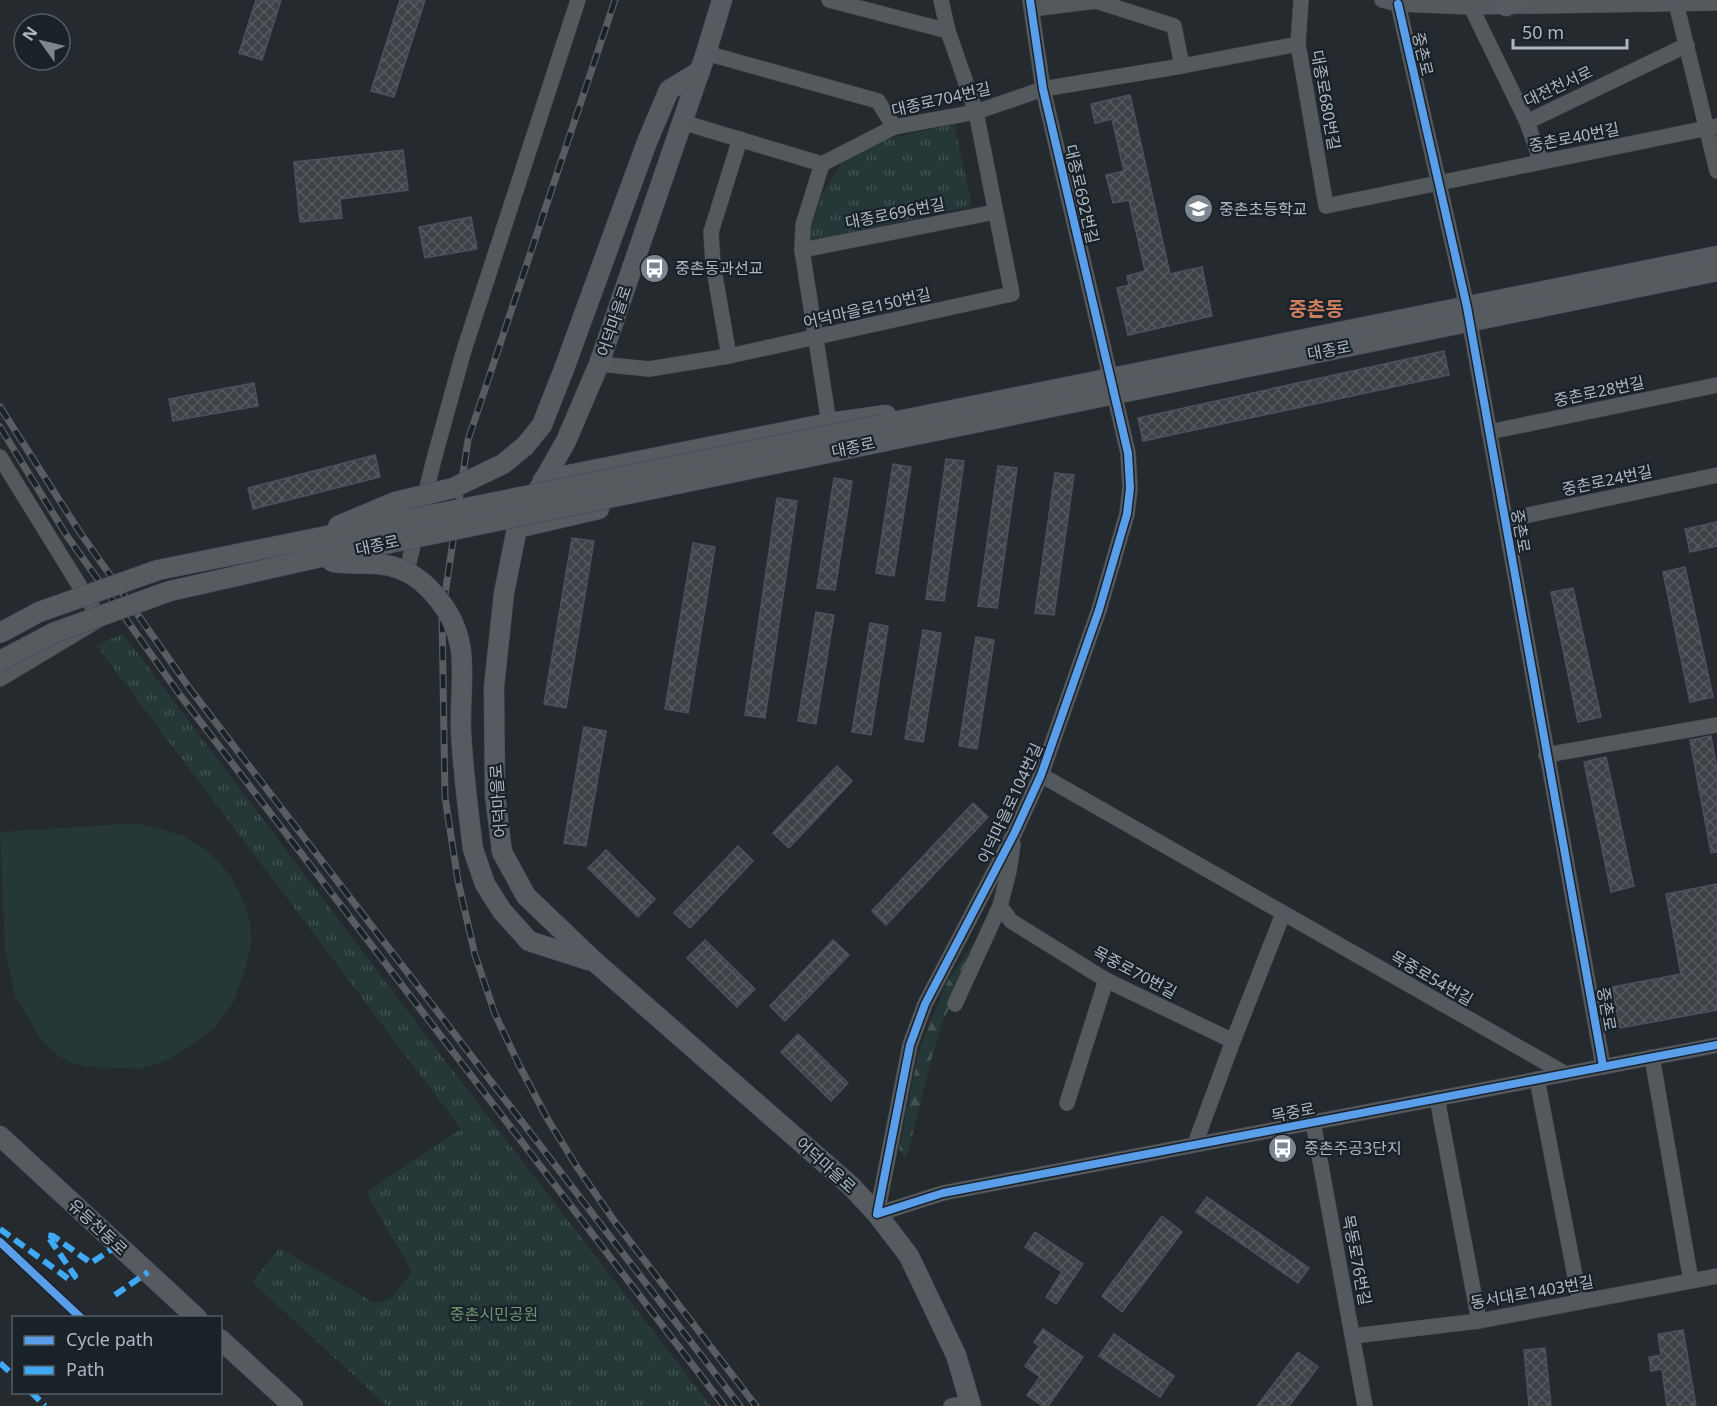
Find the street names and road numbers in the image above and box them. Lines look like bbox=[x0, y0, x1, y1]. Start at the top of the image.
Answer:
street label: 중촌로 bbox=[1407, 30, 1439, 78]
street label: 대종로680번길 bbox=[1306, 48, 1346, 152]
street label: 대전천서로 bbox=[1520, 60, 1596, 112]
street label: 대종로704번길 bbox=[889, 77, 993, 121]
street label: 중촌로40번길 bbox=[1527, 117, 1621, 157]
street label: 대종로692번길 bbox=[1060, 142, 1104, 246]
street label: 대종로696번길 bbox=[843, 193, 947, 233]
street label: 어덕마을로 bbox=[592, 282, 636, 359]
street label: 어덕마을로150번길 bbox=[801, 283, 933, 333]
street label: 대종로 bbox=[1305, 335, 1353, 365]
street label: 중촌로28번길 bbox=[1552, 371, 1646, 411]
street label: 대종로 bbox=[829, 432, 877, 462]
street label: 중촌로24번길 bbox=[1560, 460, 1654, 500]
street label: 중촌로 bbox=[1506, 507, 1536, 555]
street label: 대종로 bbox=[353, 530, 401, 560]
street label: 어덕마을로104번길 bbox=[972, 739, 1048, 867]
street label: 어덕마을로 bbox=[484, 763, 512, 838]
street label: 목중로70번길 bbox=[1089, 941, 1181, 1003]
street label: 목중로54번길 bbox=[1387, 945, 1477, 1011]
street label: 중촌로 bbox=[1592, 985, 1622, 1033]
street label: 목중로 bbox=[1269, 1097, 1317, 1127]
street label: 어덕마을로 bbox=[791, 1132, 861, 1198]
street label: 유등천동로 bbox=[64, 1194, 133, 1260]
street label: 목동로76번길 bbox=[1337, 1213, 1377, 1307]
street label: 동서대로1403번길 bbox=[1469, 1270, 1595, 1314]

